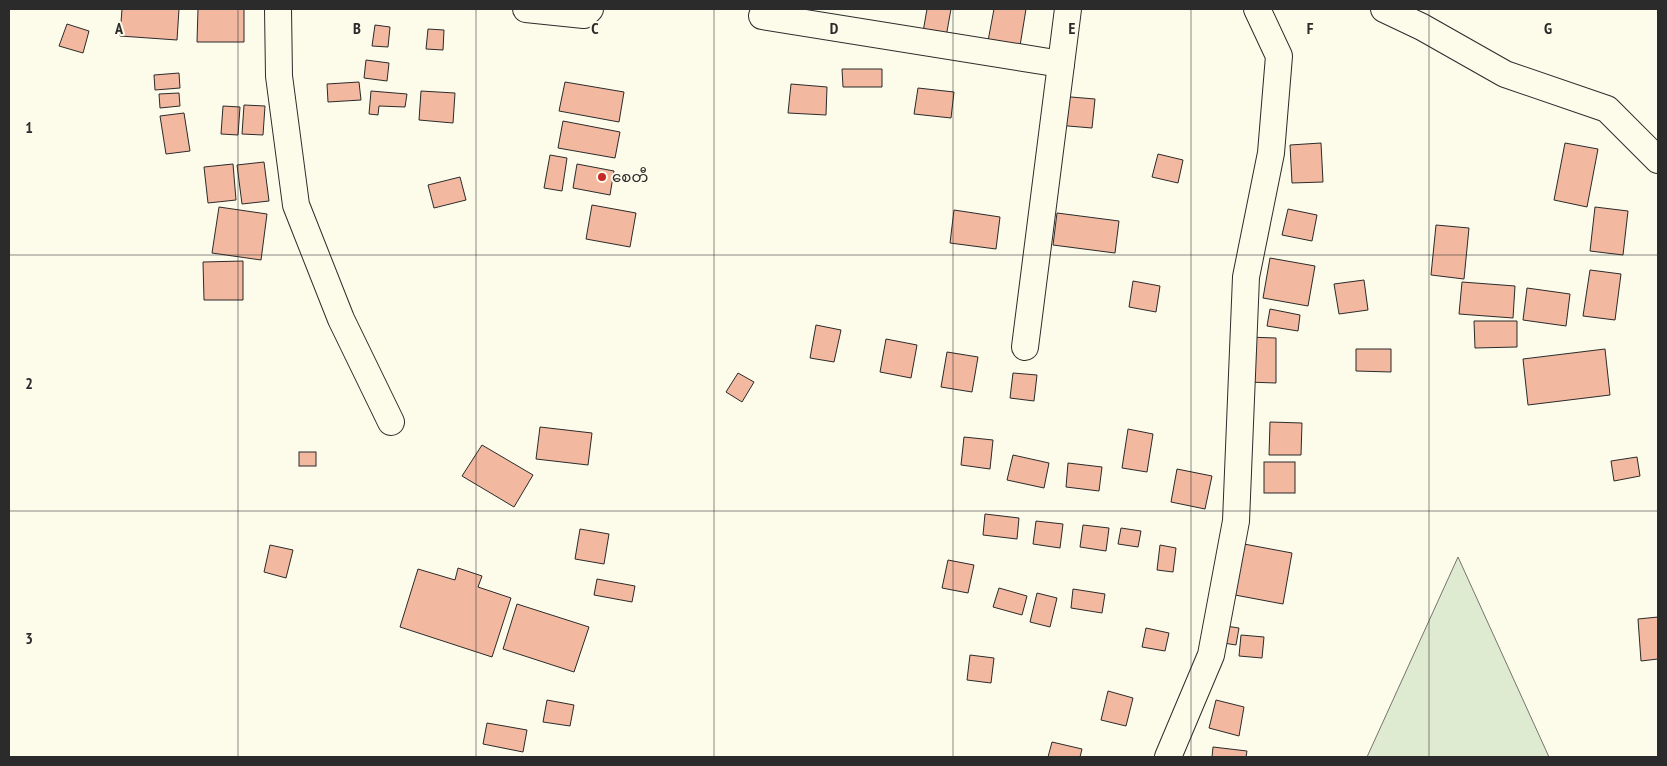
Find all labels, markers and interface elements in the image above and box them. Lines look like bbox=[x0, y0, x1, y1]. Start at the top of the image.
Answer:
text: A bbox=[114, 18, 124, 38]
text: B bbox=[353, 18, 361, 38]
text: C bbox=[591, 18, 599, 38]
text: D bbox=[830, 18, 839, 38]
text: E bbox=[1069, 18, 1076, 38]
text: F bbox=[1307, 18, 1314, 38]
text: G bbox=[1544, 18, 1552, 38]
text: 1 bbox=[25, 117, 33, 137]
place label: စေတီ bbox=[612, 167, 648, 186]
marker: စေတီ bbox=[596, 171, 608, 183]
text: 2 bbox=[25, 373, 33, 393]
text: 3 bbox=[25, 628, 33, 648]

